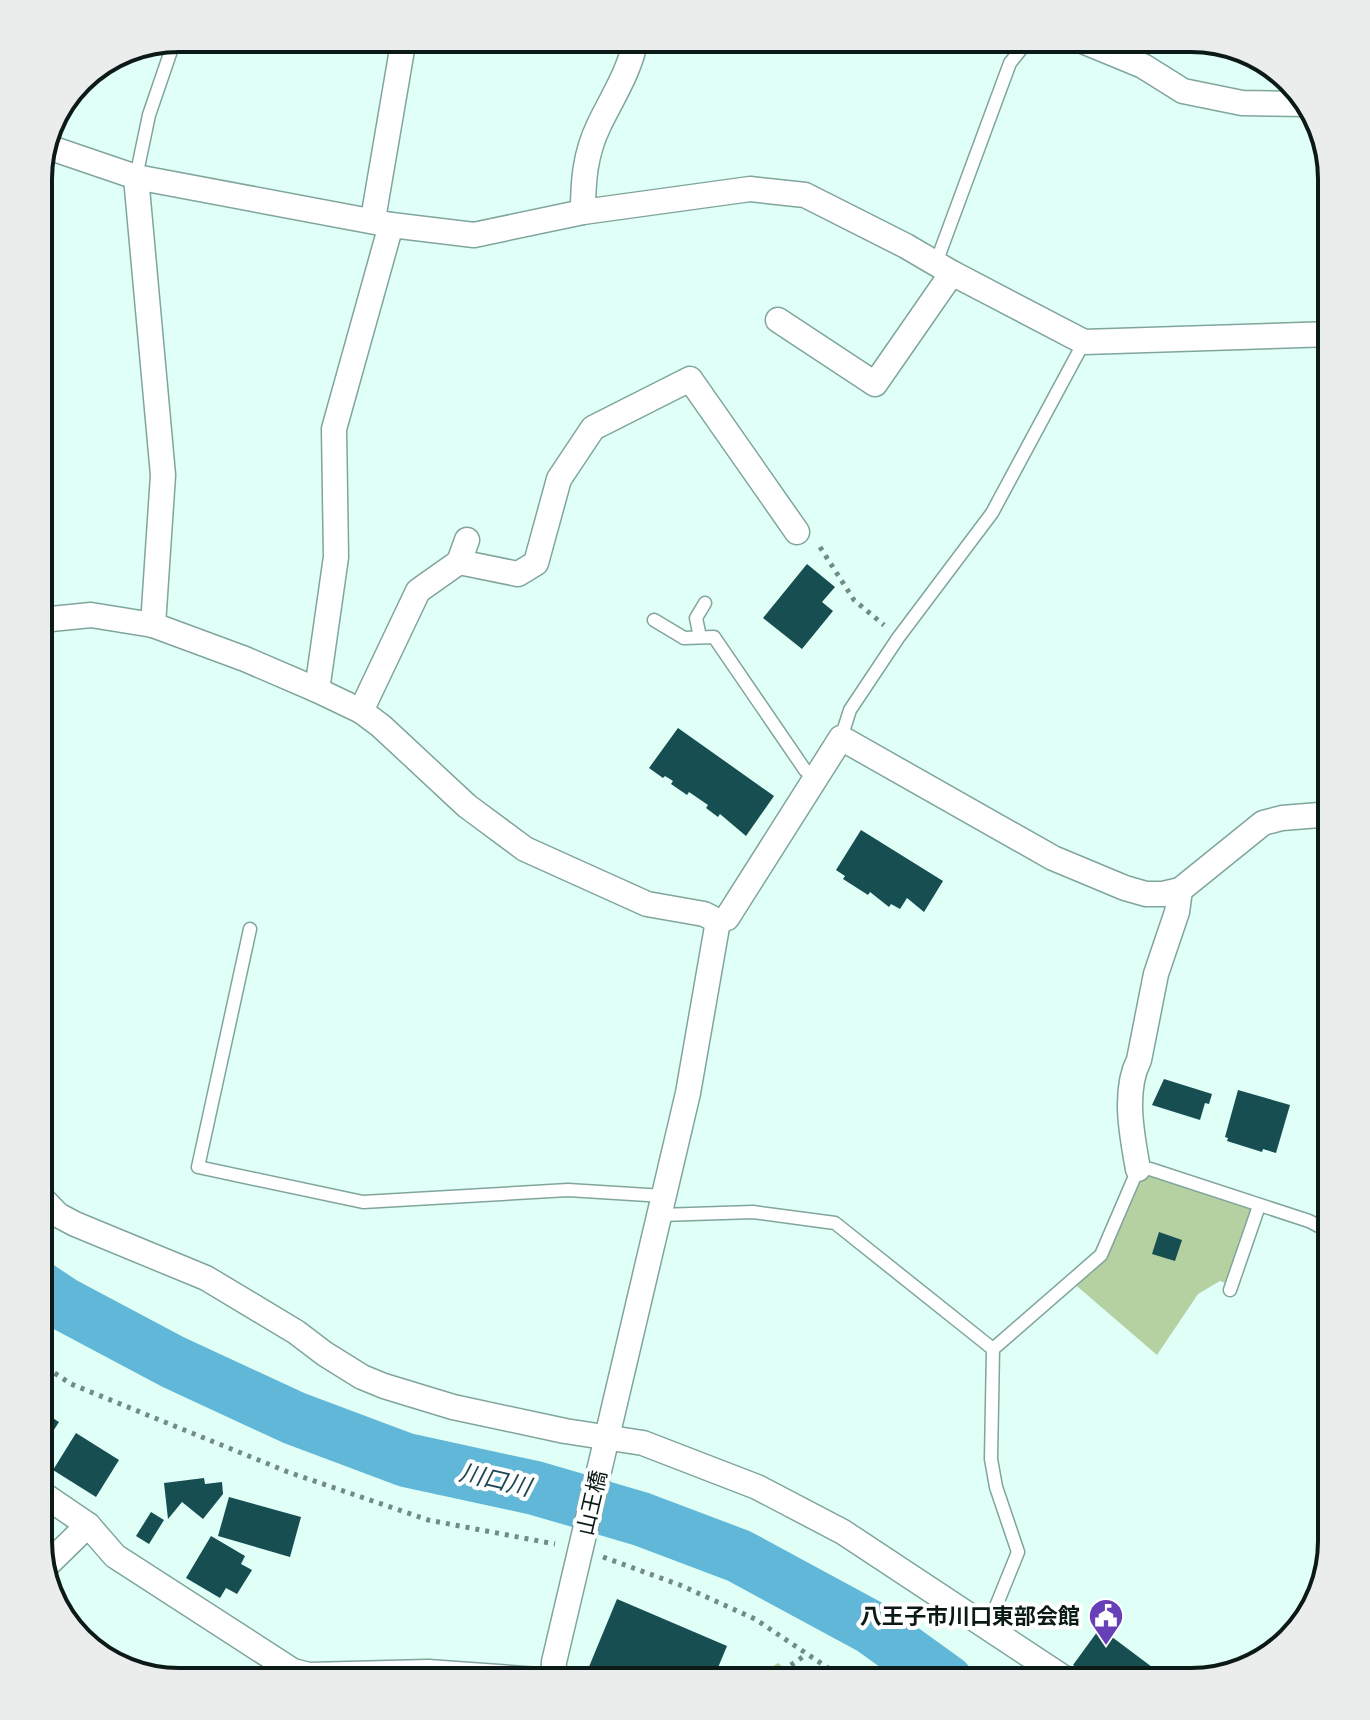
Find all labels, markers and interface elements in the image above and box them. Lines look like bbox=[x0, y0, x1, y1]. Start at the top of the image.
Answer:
water label: 川口川 bbox=[457, 1459, 536, 1501]
street label: 山王橋 bbox=[572, 1468, 612, 1538]
public building icon: 八王子市川口東部会館 bbox=[1087, 1597, 1125, 1647]
place label: 八王子市川口東部会館 bbox=[860, 1604, 1080, 1629]

